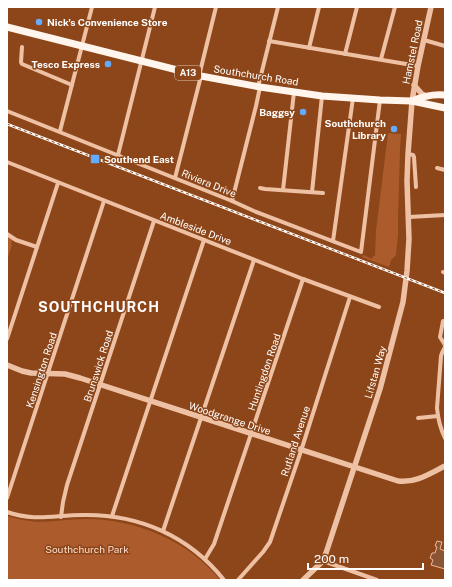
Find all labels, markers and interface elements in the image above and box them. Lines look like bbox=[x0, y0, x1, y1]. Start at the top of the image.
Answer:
place label: Nick's Convenience Store bbox=[47, 16, 168, 28]
marker: Nick's Convenience Store bbox=[34, 17, 44, 27]
street label: Hamstel Road bbox=[399, 19, 425, 85]
place label: Tesco Express bbox=[32, 58, 100, 70]
marker: Tesco Express bbox=[103, 59, 113, 69]
street label: Southchurch Road bbox=[213, 62, 299, 88]
road number: A13 bbox=[175, 66, 201, 80]
place label: Baggsy bbox=[259, 106, 295, 118]
marker: Baggsy bbox=[298, 107, 308, 117]
place label: Southchurch Library bbox=[325, 117, 386, 141]
marker: Southchurch Library bbox=[389, 124, 399, 134]
marker: Southend East bbox=[89, 153, 101, 165]
place label: Southend East bbox=[104, 153, 174, 165]
street label: Riviera Drive bbox=[180, 167, 238, 200]
street label: Ambleside Drive bbox=[159, 209, 234, 247]
district label: SOUTHCHURCH bbox=[38, 299, 160, 315]
street label: Brunswick Road bbox=[81, 329, 115, 403]
street label: Kensington Road bbox=[23, 331, 59, 409]
street label: Huntingdon Road bbox=[245, 332, 283, 412]
street label: Lifstan Way bbox=[362, 344, 388, 400]
street label: Woodgrange Drive bbox=[187, 399, 273, 437]
street label: Rutland Avenue bbox=[278, 404, 312, 478]
park label: Southchurch Park bbox=[45, 543, 129, 555]
scale bar bbox=[308, 545, 423, 571]
text: 200 m bbox=[314, 552, 349, 566]

